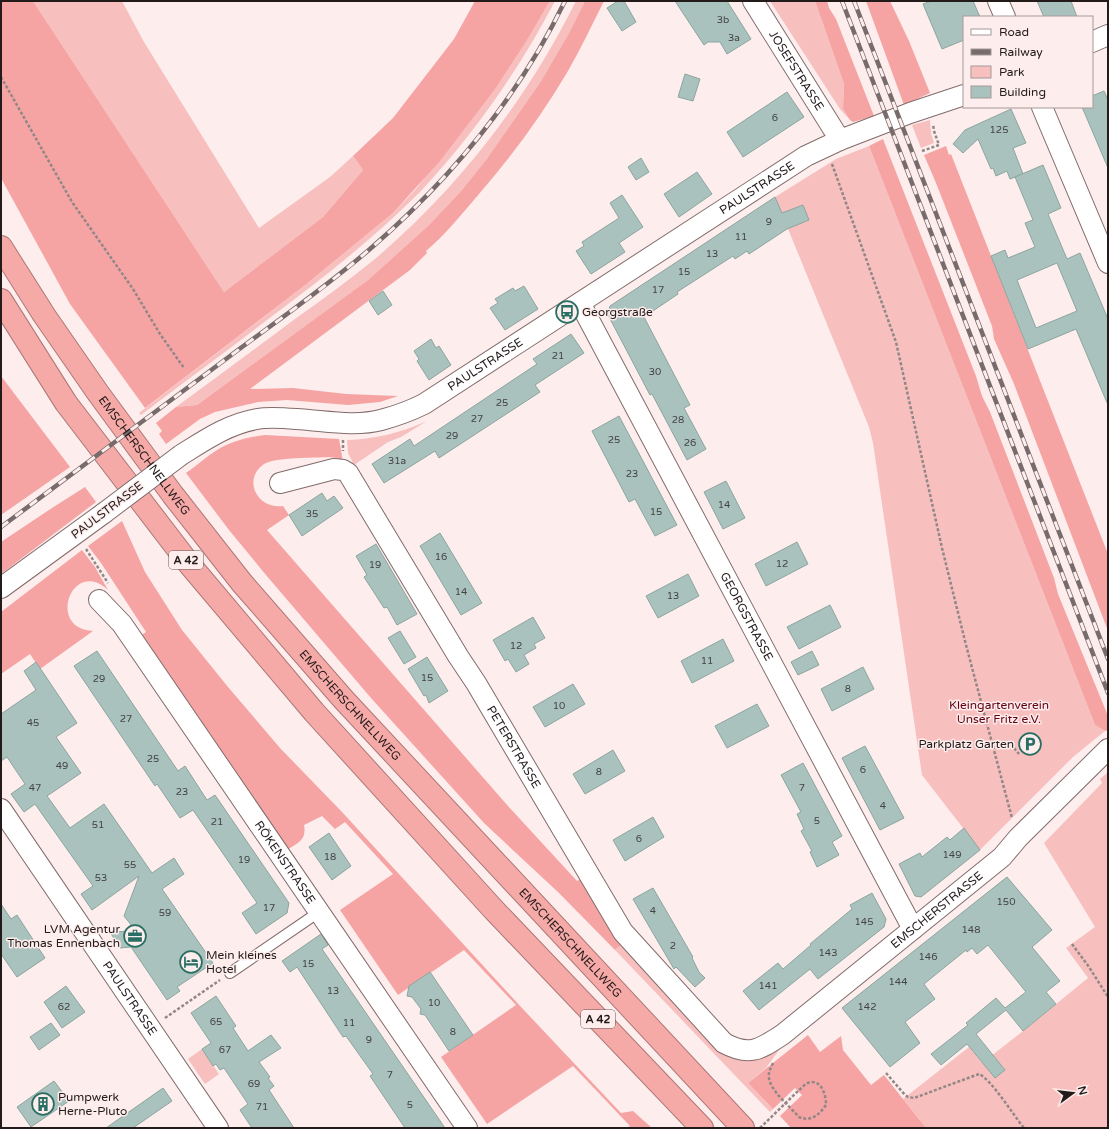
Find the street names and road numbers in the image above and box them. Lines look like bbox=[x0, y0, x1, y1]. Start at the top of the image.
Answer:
street label: JOSEFSTRASSE bbox=[766, 28, 827, 113]
street label: PAULSTRASSE bbox=[717, 158, 797, 217]
street label: PAULSTRASSE bbox=[445, 335, 526, 394]
street label: EMSCHERSCHNELLWEG bbox=[96, 393, 193, 518]
street label: PAULSTRASSE bbox=[68, 478, 146, 542]
road number: A 42 bbox=[169, 551, 203, 569]
street label: GEORGSTRASSE bbox=[717, 570, 776, 663]
street label: EMSCHERSCHNELLWEG bbox=[297, 647, 404, 764]
street label: PETERSTRASSE bbox=[484, 703, 544, 791]
street label: RÖKENSTRASSE bbox=[252, 818, 319, 907]
street label: EMSCHERSTRASSE bbox=[888, 868, 986, 951]
street label: EMSCHERSCHNELLWEG bbox=[516, 885, 625, 1000]
street label: PAULSTRASSE bbox=[100, 959, 160, 1038]
road number: A 42 bbox=[581, 1010, 615, 1028]

